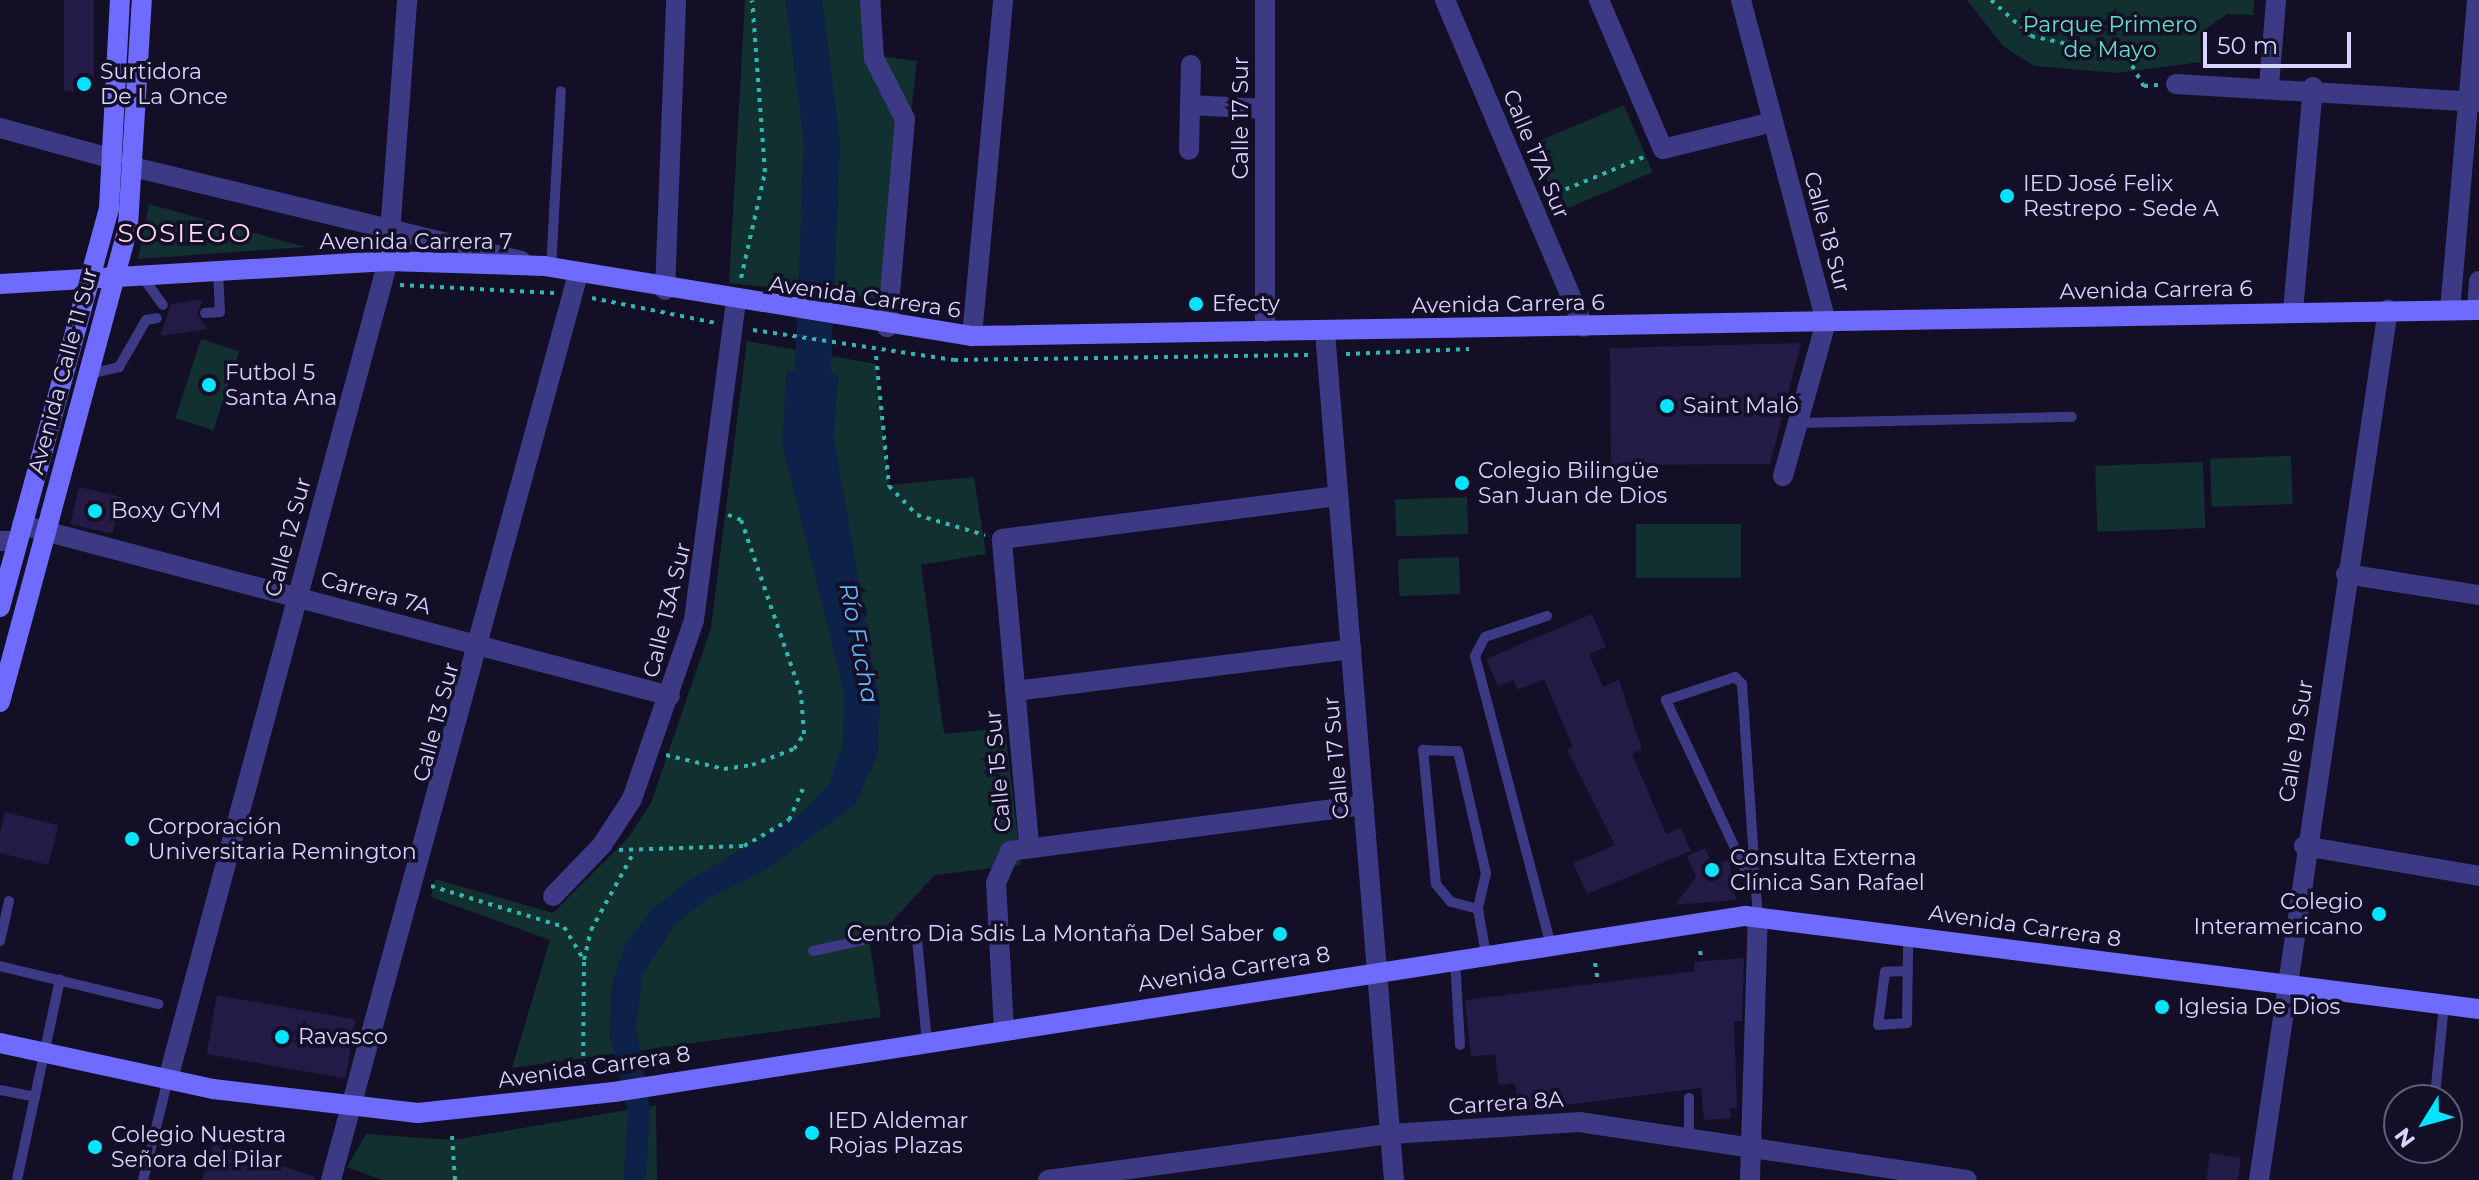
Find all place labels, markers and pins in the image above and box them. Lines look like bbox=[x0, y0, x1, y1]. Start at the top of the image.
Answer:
place label: Surtidora De La Once bbox=[100, 58, 228, 110]
marker: Surtidora De La Once bbox=[75, 75, 93, 93]
place label: IED José Felix Restrepo - Sede A bbox=[2023, 170, 2219, 222]
marker: IED José Felix Restrepo - Sede A bbox=[1998, 187, 2016, 205]
place label: Efecty bbox=[1212, 291, 1280, 317]
marker: Efecty bbox=[1187, 295, 1205, 313]
place label: Futbol 5 Santa Ana bbox=[225, 359, 337, 410]
marker: Futbol 5 Santa Ana bbox=[200, 376, 218, 394]
place label: Saint Malô bbox=[1683, 393, 1799, 419]
marker: Saint Malô bbox=[1658, 397, 1676, 415]
place label: Colegio Bilingüe San Juan de Dios bbox=[1478, 457, 1667, 508]
marker: Colegio Bilingüe San Juan de Dios bbox=[1453, 474, 1471, 492]
place label: Boxy GYM bbox=[111, 498, 222, 524]
marker: Boxy GYM bbox=[86, 502, 104, 520]
place label: Corporación Universitaria Remington bbox=[148, 813, 417, 864]
marker: Corporación Universitaria Remington bbox=[123, 830, 141, 848]
place label: Consulta Externa Clínica San Rafael bbox=[1730, 844, 1925, 896]
marker: Consulta Externa Clínica San Rafael bbox=[1701, 859, 1723, 881]
place label: Colegio Interamericano bbox=[2194, 888, 2363, 940]
marker: Colegio Interamericano bbox=[2370, 905, 2388, 923]
place label: Centro Dia Sdis La Montaña Del Saber bbox=[847, 921, 1264, 947]
marker: Centro Dia Sdis La Montaña Del Saber bbox=[1271, 925, 1289, 943]
place label: Iglesia De Dios bbox=[2178, 994, 2340, 1020]
marker: Iglesia De Dios bbox=[2153, 998, 2171, 1016]
place label: Ravasco bbox=[298, 1024, 388, 1050]
marker: Ravasco bbox=[273, 1028, 291, 1046]
place label: IED Aldemar Rojas Plazas bbox=[828, 1107, 968, 1158]
place label: Colegio Nuestra Señora del Pilar bbox=[111, 1121, 286, 1172]
marker: IED Aldemar Rojas Plazas bbox=[803, 1124, 821, 1142]
marker: Colegio Nuestra Señora del Pilar bbox=[86, 1138, 104, 1156]

